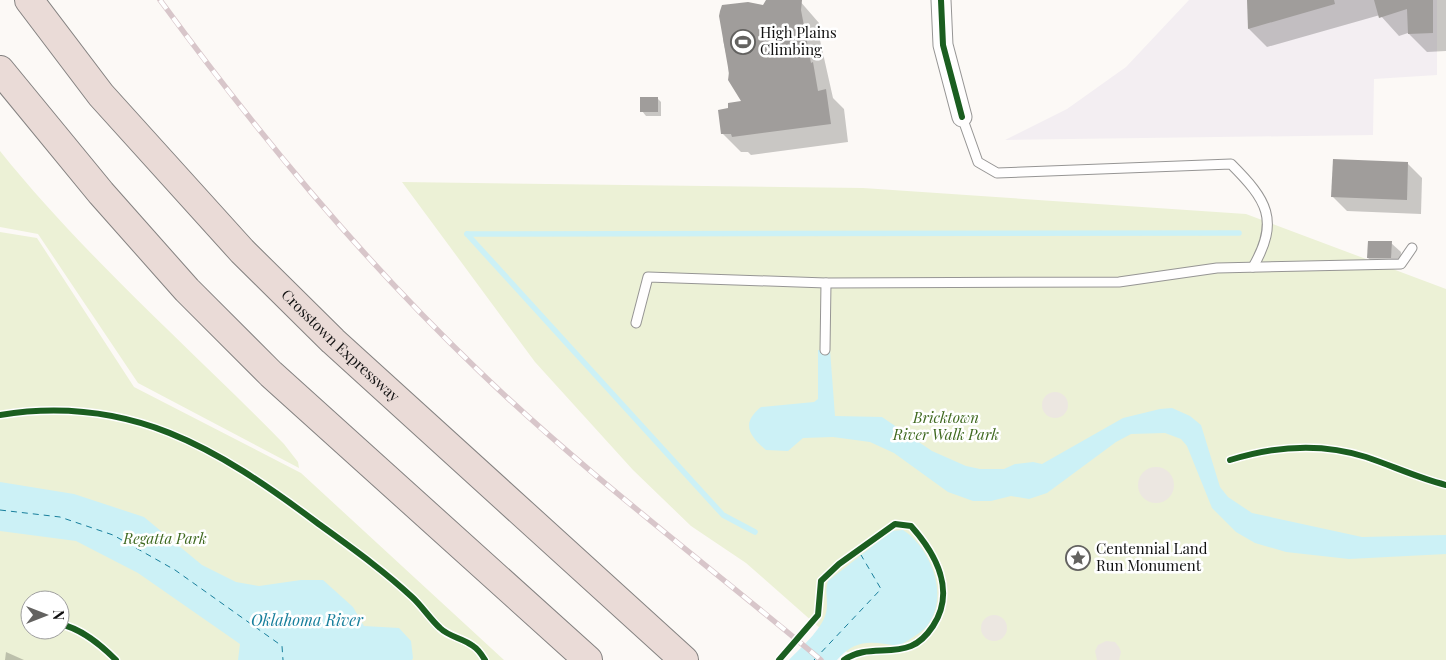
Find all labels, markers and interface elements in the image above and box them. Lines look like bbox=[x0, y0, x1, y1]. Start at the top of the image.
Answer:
place label: High Plains Climbing bbox=[760, 22, 837, 59]
sports icon: High Plains Climbing bbox=[730, 29, 756, 55]
street label: Crosstown Expressway bbox=[277, 284, 405, 406]
park label: Bricktown River Walk Park bbox=[892, 407, 999, 444]
park label: Regatta Park bbox=[122, 528, 207, 548]
place label: Centennial Land Run Monument bbox=[1096, 538, 1208, 575]
place icon: Centennial Land Run Monument bbox=[1065, 545, 1091, 571]
north arrow bbox=[20, 590, 70, 640]
water label: Oklahoma River bbox=[251, 609, 364, 630]
text: N bbox=[49, 610, 68, 620]

